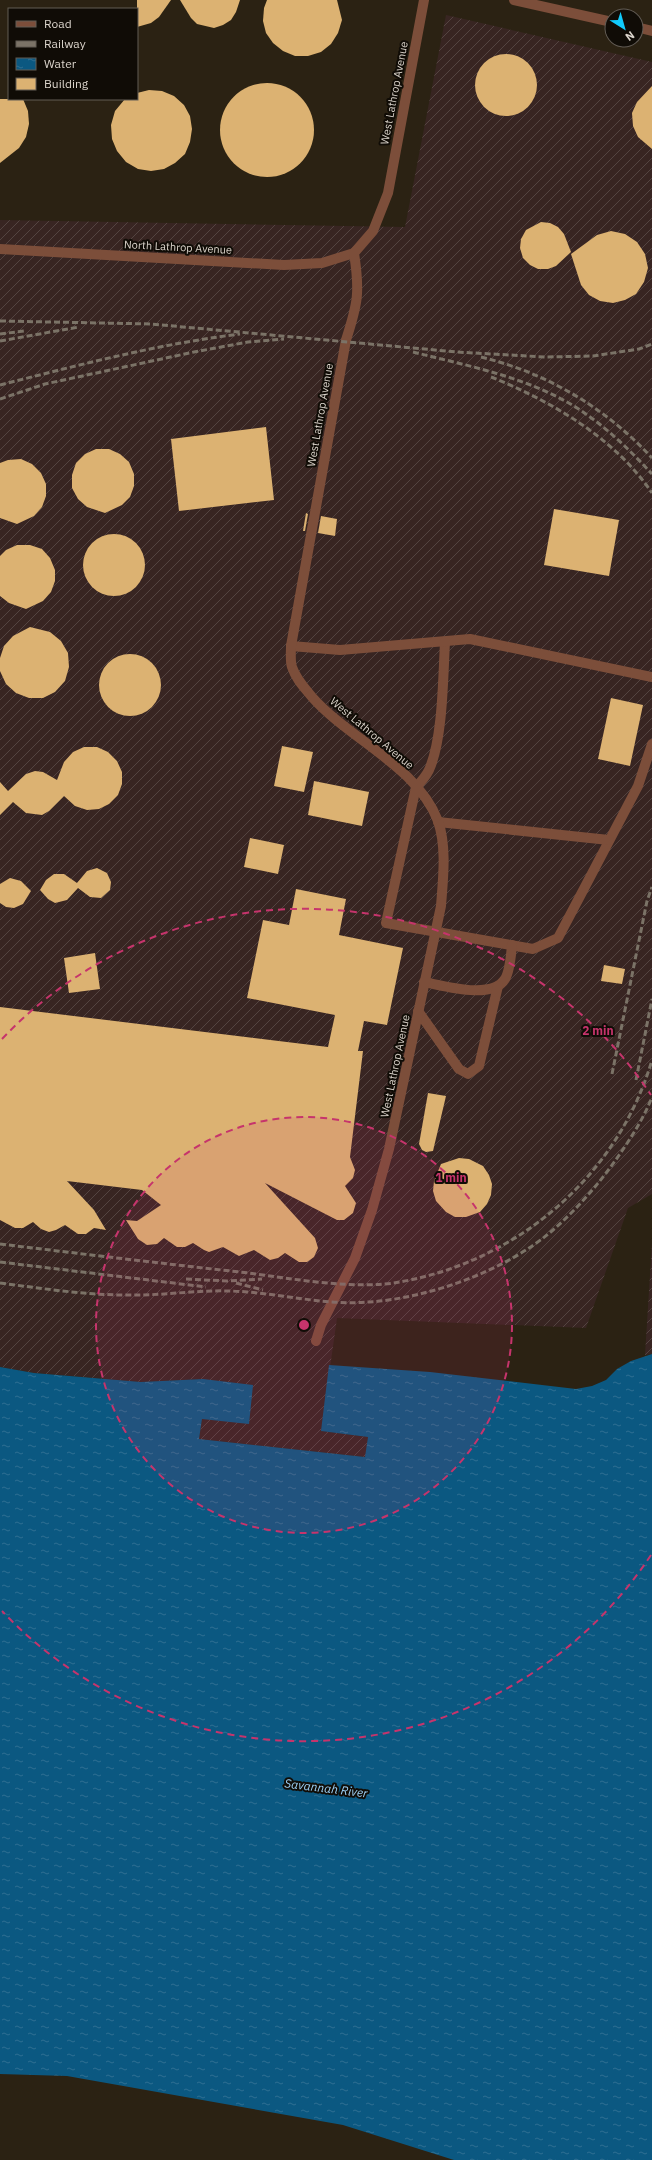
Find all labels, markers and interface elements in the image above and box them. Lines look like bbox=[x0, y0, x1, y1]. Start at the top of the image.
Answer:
legend bbox=[8, 8, 138, 100]
north arrow bbox=[604, 8, 644, 48]
text: Road bbox=[44, 16, 72, 31]
text: N bbox=[623, 28, 637, 44]
text: Railway bbox=[44, 36, 86, 51]
street label: West Lathrop Avenue bbox=[377, 40, 411, 146]
text: Water bbox=[44, 56, 77, 71]
text: Building bbox=[44, 76, 89, 91]
street label: North Lathrop Avenue bbox=[124, 237, 232, 257]
street label: West Lathrop Avenue bbox=[304, 362, 336, 468]
street label: West Lathrop Avenue bbox=[327, 694, 417, 772]
street label: West Lathrop Avenue bbox=[377, 1013, 413, 1119]
text: 2 min bbox=[582, 1023, 614, 1038]
text: 1 min bbox=[435, 1170, 467, 1185]
centre of rings bbox=[297, 1318, 311, 1332]
water label: Savannah River bbox=[284, 1775, 369, 1801]

